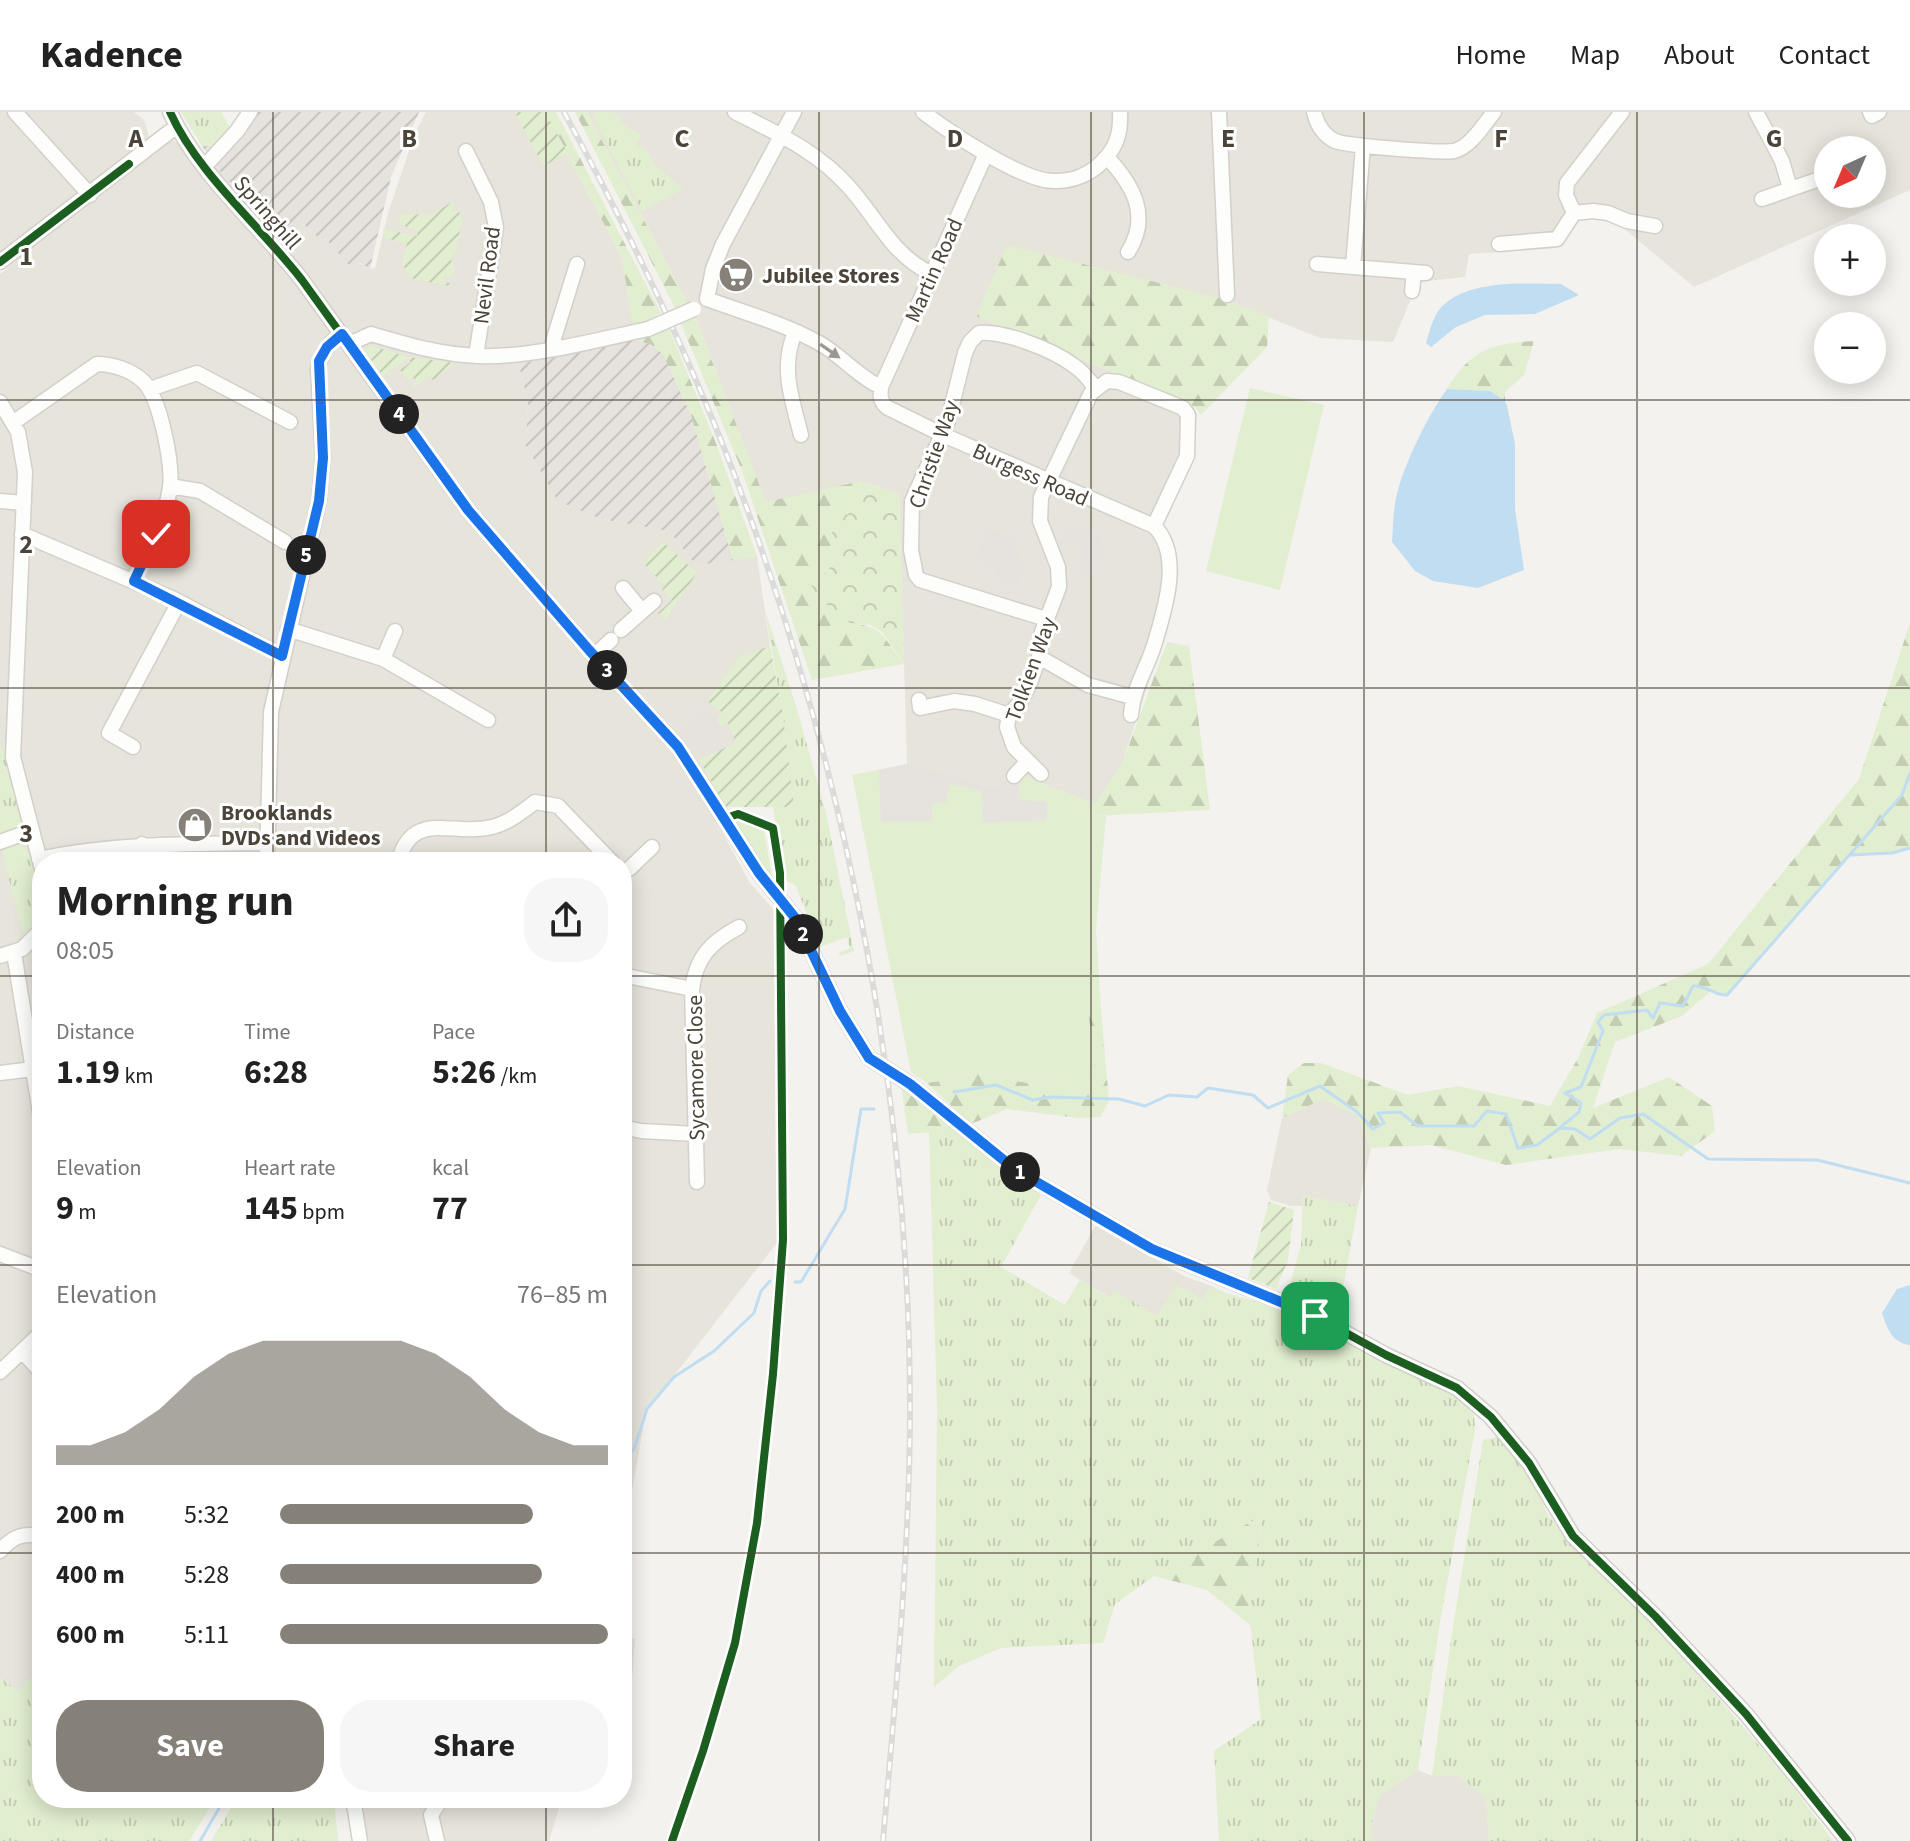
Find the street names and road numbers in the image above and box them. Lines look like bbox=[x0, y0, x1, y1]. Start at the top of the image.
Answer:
street label: Springhill bbox=[226, 169, 308, 257]
street label: Martin Road bbox=[897, 213, 971, 328]
street label: Nevil Road bbox=[465, 224, 509, 326]
street label: Christie Way bbox=[900, 395, 968, 513]
street label: Burgess Road bbox=[967, 435, 1094, 515]
street label: Tolkien Way bbox=[997, 612, 1065, 726]
street label: Sycamore Close bbox=[679, 995, 713, 1141]

